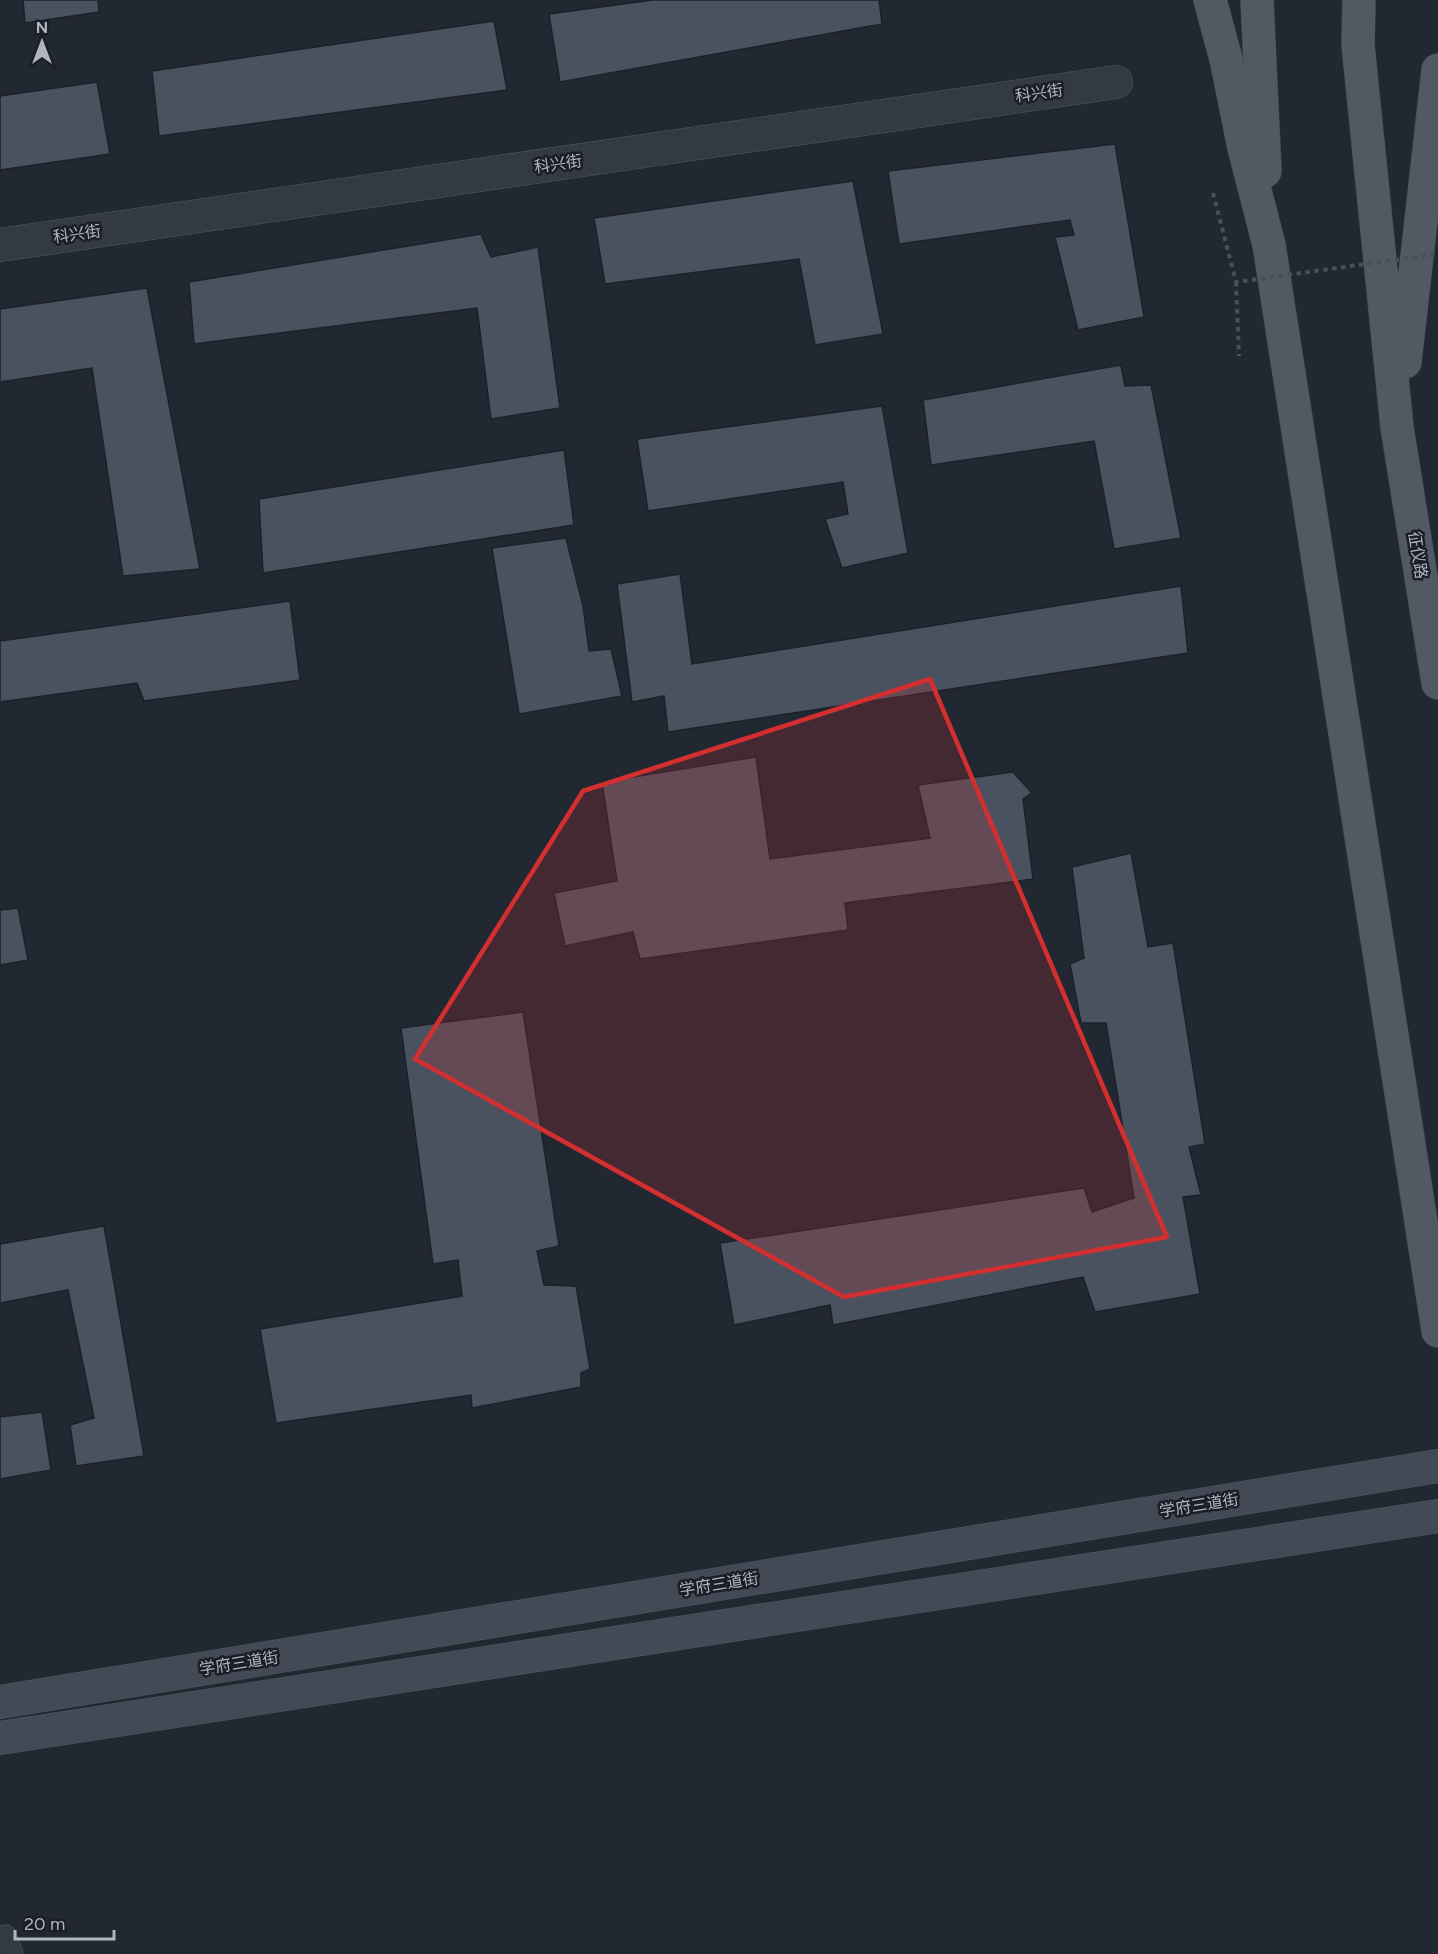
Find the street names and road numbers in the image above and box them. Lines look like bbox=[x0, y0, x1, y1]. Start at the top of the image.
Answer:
street label: 科兴街 bbox=[1014, 80, 1064, 106]
street label: 科兴街 bbox=[533, 151, 583, 177]
street label: 科兴街 bbox=[52, 221, 102, 247]
street label: 征仪路 bbox=[1405, 530, 1431, 580]
street label: 学府三道街 bbox=[1158, 1489, 1240, 1521]
street label: 学府三道街 bbox=[678, 1568, 760, 1600]
street label: 学府三道街 bbox=[198, 1647, 280, 1679]

